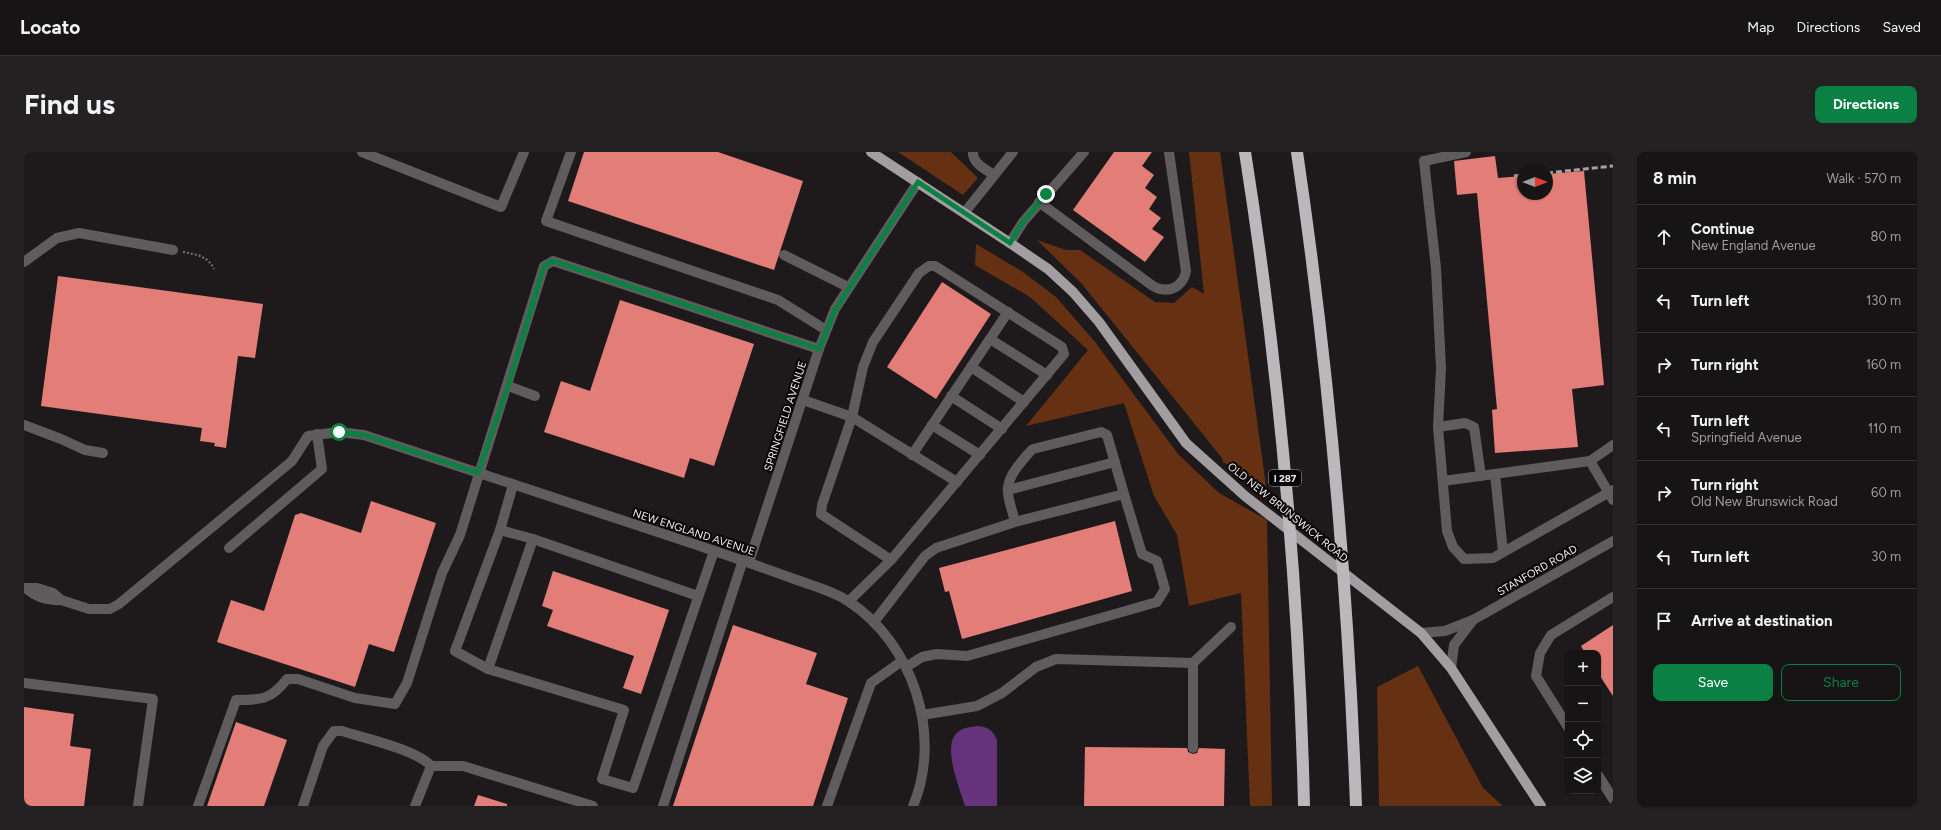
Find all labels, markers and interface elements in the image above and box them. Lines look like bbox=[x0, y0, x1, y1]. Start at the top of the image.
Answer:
text: Locato bbox=[20, 16, 80, 39]
text: Map bbox=[1747, 19, 1775, 36]
text: Directions bbox=[1797, 19, 1860, 36]
text: Saved bbox=[1882, 19, 1921, 36]
button: Directions bbox=[1815, 86, 1917, 123]
text: Find us bbox=[24, 87, 115, 121]
north arrow bbox=[1517, 164, 1553, 200]
text: 8 min bbox=[1653, 168, 1696, 188]
text: Walk · 570 m bbox=[1826, 171, 1901, 186]
route end bbox=[1037, 185, 1055, 203]
text: Continue bbox=[1691, 220, 1754, 238]
icon: ahead bbox=[1653, 226, 1675, 248]
text: 80 m bbox=[1870, 229, 1901, 244]
text: New England Avenue bbox=[1691, 238, 1816, 253]
icon: left bbox=[1653, 290, 1675, 312]
text: Turn left bbox=[1691, 292, 1749, 310]
text: 130 m bbox=[1866, 293, 1901, 308]
icon: right bbox=[1653, 354, 1675, 376]
text: Turn right bbox=[1691, 356, 1759, 374]
text: 160 m bbox=[1866, 357, 1901, 372]
street label: SPRINGFIELD AVENUE bbox=[761, 359, 809, 473]
text: Turn left bbox=[1691, 412, 1749, 430]
icon: left bbox=[1653, 418, 1675, 440]
text: 110 m bbox=[1868, 421, 1901, 436]
route start bbox=[330, 423, 348, 441]
text: Springfield Avenue bbox=[1691, 430, 1802, 445]
street label: OLD NEW BRUNSWICK ROAD bbox=[1225, 460, 1351, 565]
road number: I 287 bbox=[1269, 470, 1301, 486]
text: Turn right bbox=[1691, 476, 1759, 494]
icon: right bbox=[1653, 482, 1675, 504]
text: 60 m bbox=[1871, 485, 1901, 500]
text: Old New Brunswick Road bbox=[1691, 494, 1838, 509]
street label: NEW ENGLAND AVENUE bbox=[631, 507, 757, 558]
street label: STANFORD ROAD bbox=[1495, 542, 1580, 599]
icon: left bbox=[1653, 546, 1675, 568]
text: Turn left bbox=[1691, 548, 1749, 566]
text: 30 m bbox=[1871, 549, 1901, 564]
icon: arrive bbox=[1653, 610, 1675, 632]
text: Arrive at destination bbox=[1691, 612, 1832, 630]
map controls bbox=[1565, 650, 1601, 794]
button: + bbox=[1565, 650, 1601, 686]
button: Save bbox=[1653, 664, 1773, 701]
button: Share bbox=[1781, 664, 1901, 701]
button: − bbox=[1565, 686, 1601, 722]
button: locate bbox=[1565, 722, 1601, 758]
button: layers bbox=[1565, 758, 1601, 794]

